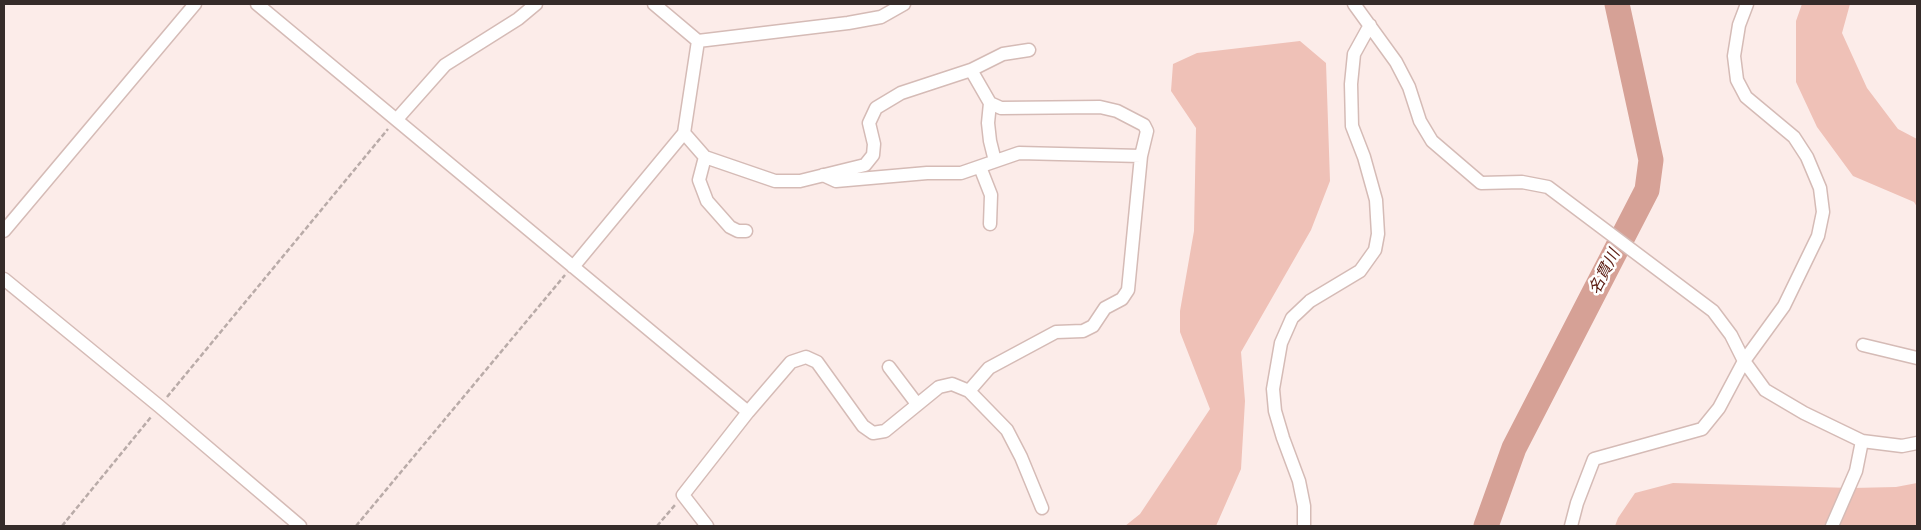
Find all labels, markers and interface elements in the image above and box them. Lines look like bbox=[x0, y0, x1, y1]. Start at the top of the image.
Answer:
water label: 名貫川 bbox=[1586, 246, 1624, 298]

